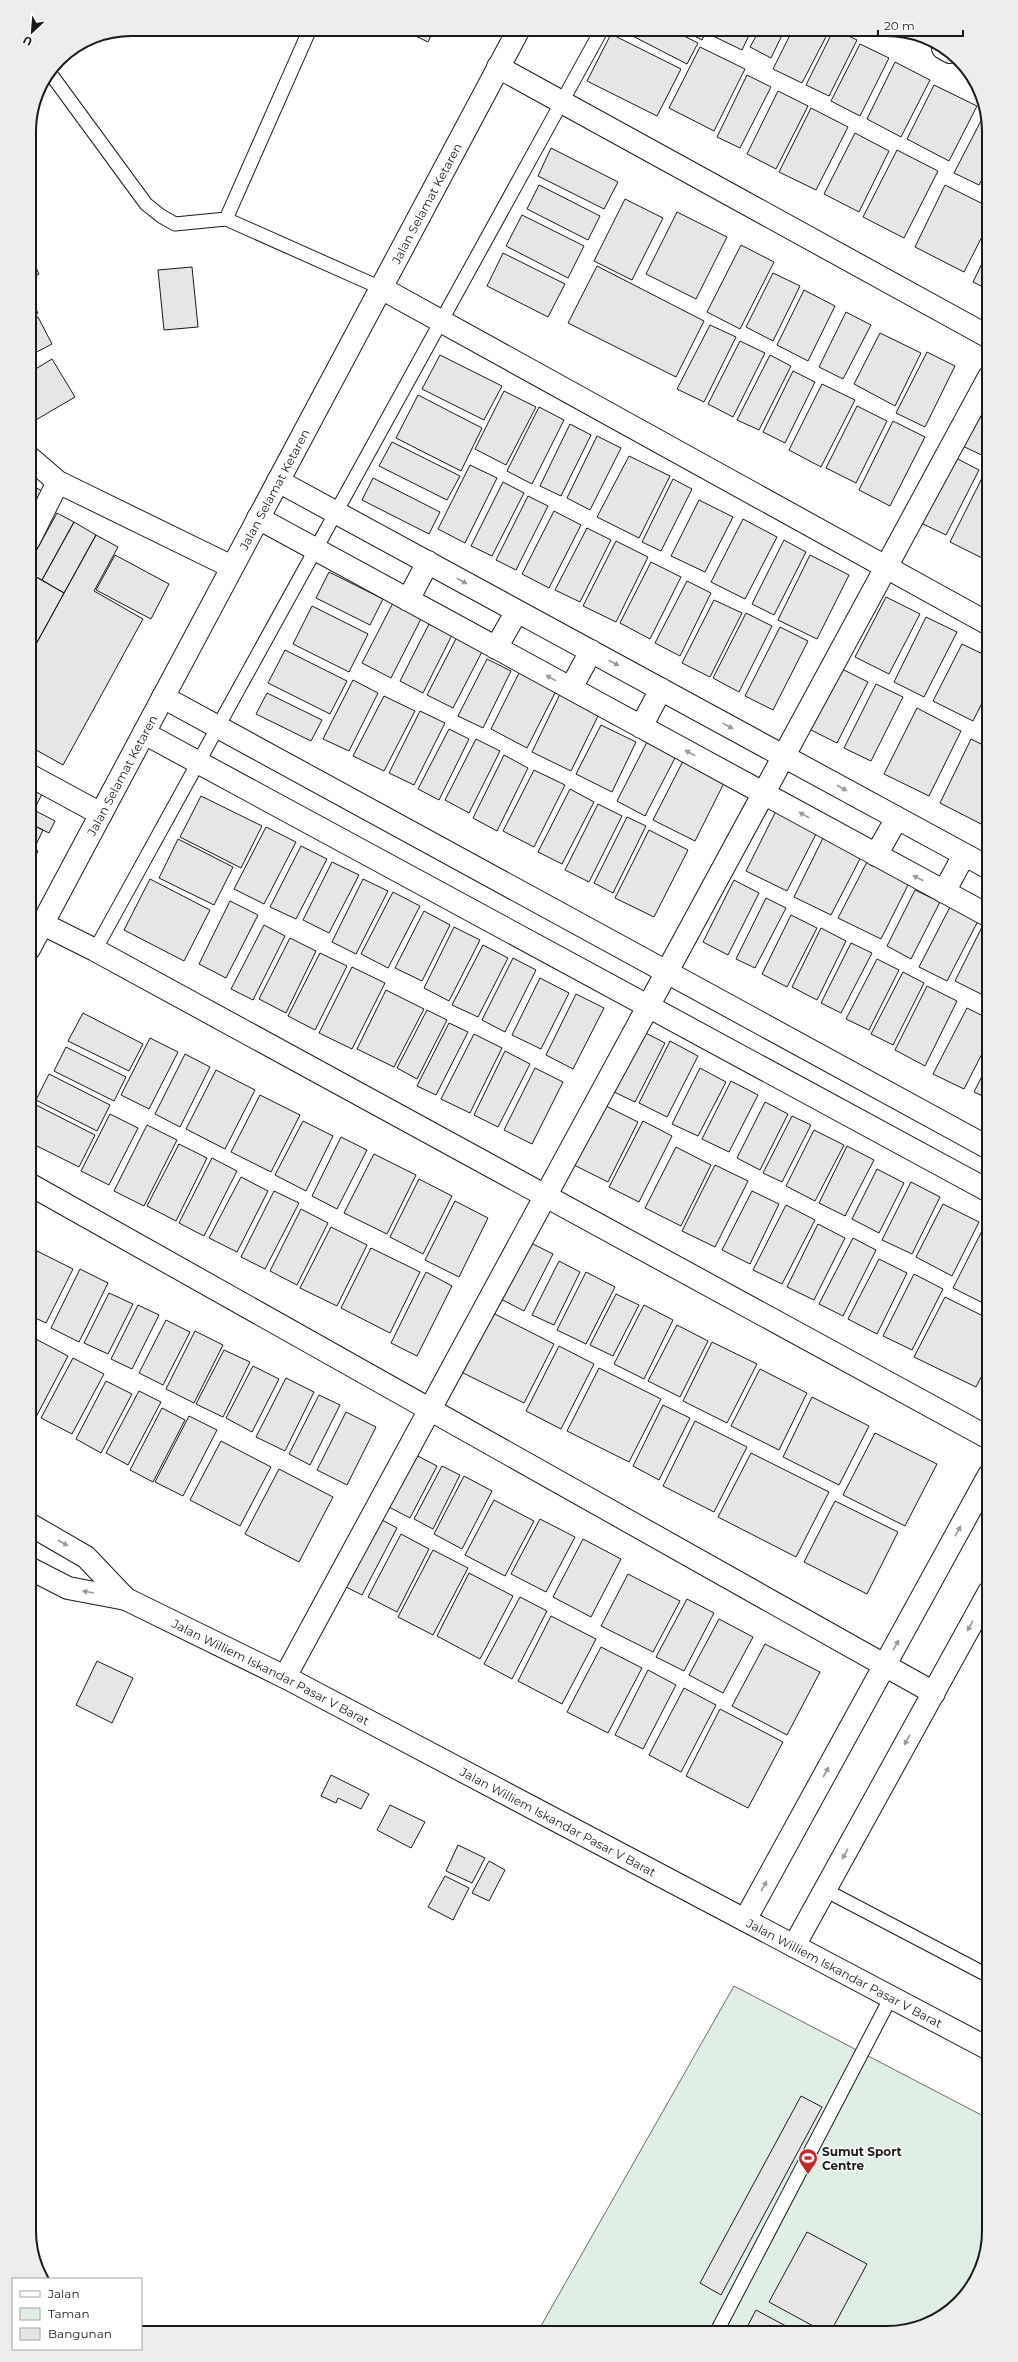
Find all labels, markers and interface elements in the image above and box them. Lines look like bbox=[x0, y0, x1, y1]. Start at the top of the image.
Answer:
north arrow bbox=[12, 12, 52, 52]
scale bar bbox=[878, 12, 963, 38]
text: 20 m bbox=[884, 18, 915, 33]
text: U bbox=[21, 33, 35, 49]
street label: Jalan Selamat Ketaren bbox=[387, 140, 465, 267]
street label: Jalan Selamat Ketaren bbox=[235, 426, 312, 553]
one-way arrow bbox=[457, 578, 468, 584]
one-way arrow bbox=[608, 660, 619, 667]
one-way arrow bbox=[545, 674, 557, 681]
street label: Jalan Selamat Ketaren bbox=[83, 712, 160, 839]
one-way arrow bbox=[722, 722, 734, 729]
one-way arrow bbox=[684, 750, 695, 757]
one-way arrow bbox=[836, 784, 848, 791]
one-way arrow bbox=[798, 812, 810, 819]
one-way arrow bbox=[912, 874, 924, 881]
one-way arrow bbox=[955, 1526, 962, 1537]
one-way arrow bbox=[57, 1540, 69, 1547]
one-way arrow bbox=[82, 1588, 94, 1594]
street label: Jalan Williem Iskandar Pasar V Barat bbox=[169, 1615, 372, 1728]
one-way arrow bbox=[967, 1620, 974, 1632]
one-way arrow bbox=[892, 1640, 899, 1651]
one-way arrow bbox=[904, 1734, 911, 1746]
street label: Jalan Williem Iskandar Pasar V Barat bbox=[457, 1763, 659, 1879]
one-way arrow bbox=[823, 1766, 830, 1777]
one-way arrow bbox=[841, 1848, 848, 1860]
one-way arrow bbox=[760, 1880, 767, 1891]
street label: Jalan Williem Iskandar Pasar V Barat bbox=[743, 1914, 945, 2031]
place label: Sumut Sport Centre bbox=[822, 2144, 902, 2173]
sports icon: Sumut Sport Centre bbox=[797, 2147, 819, 2175]
legend bbox=[12, 2278, 142, 2350]
text: Jalan bbox=[47, 2286, 80, 2301]
text: Taman bbox=[48, 2306, 90, 2321]
text: Bangunan bbox=[48, 2326, 112, 2341]

